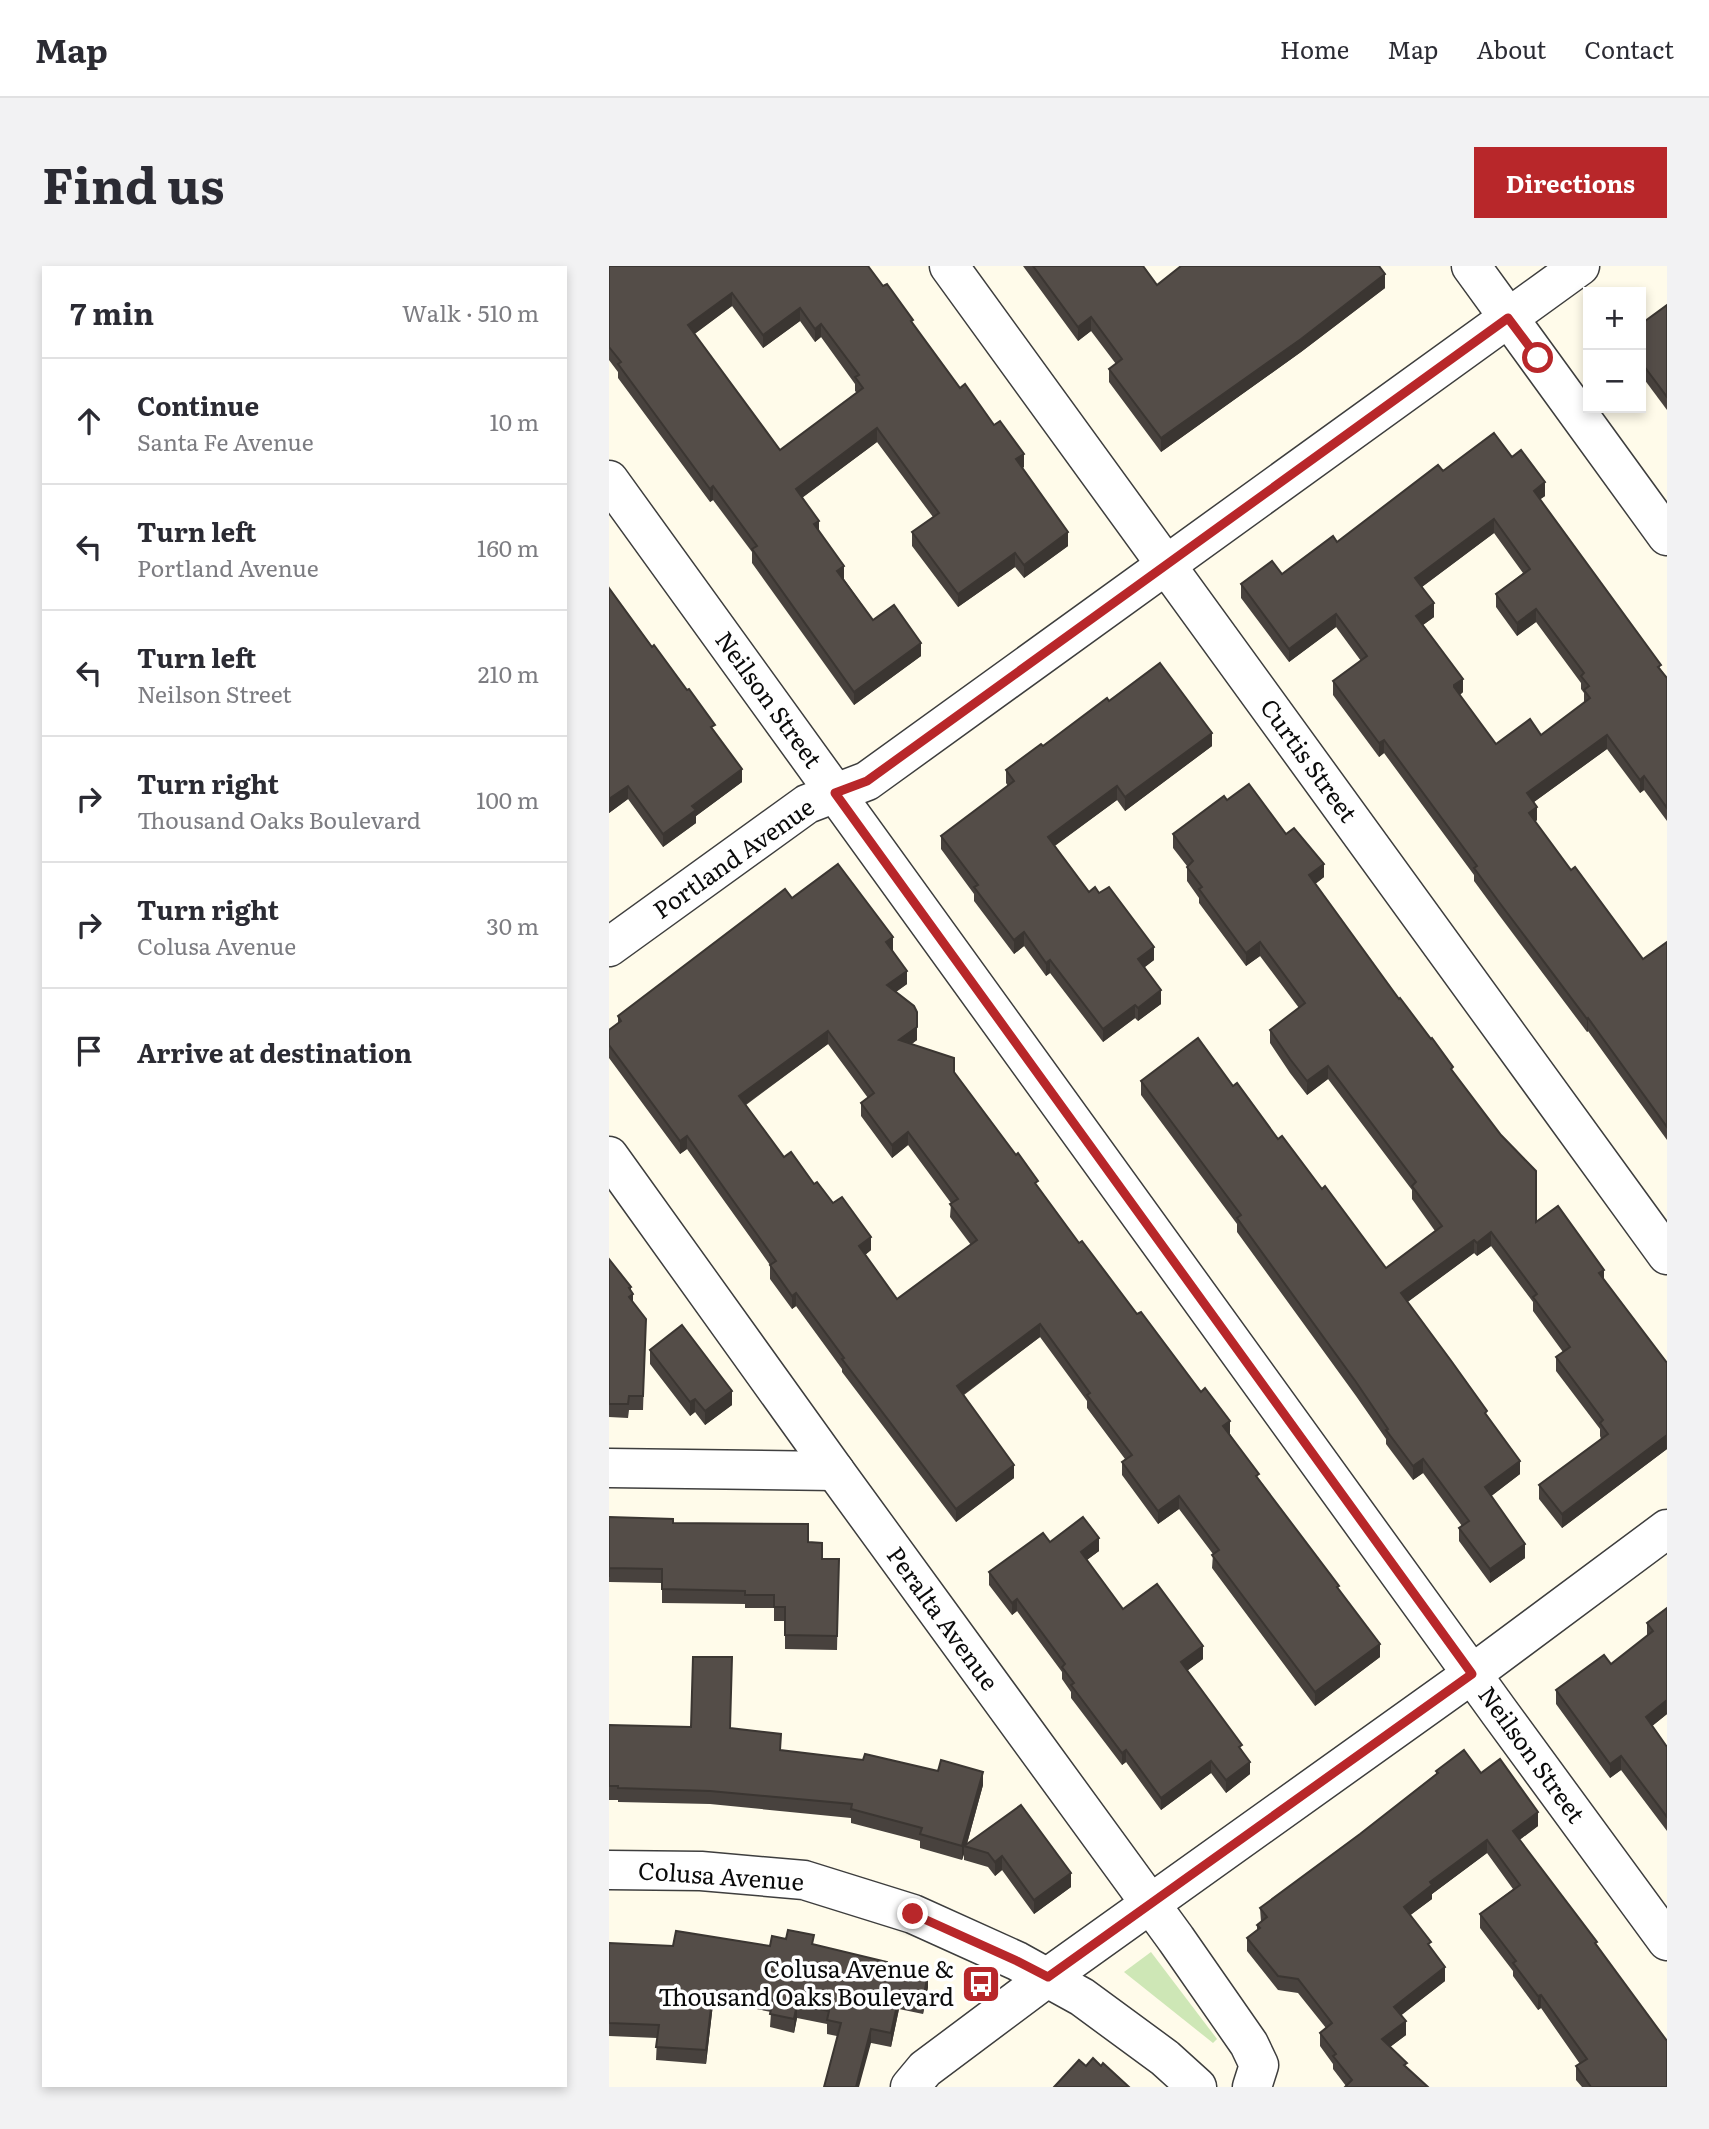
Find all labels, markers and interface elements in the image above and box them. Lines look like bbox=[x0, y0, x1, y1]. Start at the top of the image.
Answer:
text: Map bbox=[35, 24, 108, 73]
text: Home bbox=[1280, 31, 1349, 66]
text: Map bbox=[1387, 31, 1438, 66]
text: About bbox=[1476, 31, 1546, 66]
text: Contact bbox=[1584, 31, 1674, 66]
text: Find us bbox=[42, 146, 225, 219]
button: Directions bbox=[1474, 147, 1667, 218]
map controls bbox=[1583, 287, 1646, 413]
button: + bbox=[1583, 287, 1646, 350]
text: 7 min bbox=[70, 290, 154, 334]
text: Walk · 510 m bbox=[402, 295, 539, 329]
route start bbox=[1522, 342, 1553, 373]
button: − bbox=[1583, 350, 1646, 413]
text: Continue bbox=[137, 385, 259, 424]
icon: ahead bbox=[70, 402, 108, 440]
text: 10 m bbox=[489, 404, 539, 438]
text: Santa Fe Avenue bbox=[137, 424, 314, 458]
text: Turn left bbox=[137, 511, 256, 550]
icon: left bbox=[70, 528, 108, 566]
text: 160 m bbox=[477, 530, 539, 564]
text: Portland Avenue bbox=[137, 550, 319, 584]
street label: Neilson Street bbox=[708, 623, 832, 774]
text: Turn left bbox=[137, 637, 256, 676]
icon: left bbox=[70, 654, 108, 692]
text: 210 m bbox=[478, 656, 539, 690]
text: Neilson Street bbox=[137, 676, 292, 710]
street label: Curtis Street bbox=[1253, 691, 1367, 829]
text: Turn right bbox=[137, 763, 279, 802]
icon: right bbox=[70, 780, 108, 818]
text: 100 m bbox=[476, 782, 539, 816]
street label: Portland Avenue bbox=[645, 788, 820, 926]
text: Thousand Oaks Boulevard bbox=[137, 802, 421, 836]
text: Turn right bbox=[137, 889, 279, 928]
icon: right bbox=[70, 906, 108, 944]
text: 30 m bbox=[486, 908, 539, 942]
text: Colusa Avenue bbox=[137, 928, 296, 962]
icon: arrive bbox=[70, 1032, 108, 1070]
text: Arrive at destination bbox=[137, 1032, 412, 1071]
street label: Peralta Avenue bbox=[880, 1538, 1008, 1697]
street label: Neilson Street bbox=[1471, 1678, 1595, 1829]
street label: Colusa Avenue bbox=[637, 1851, 805, 1898]
route end bbox=[897, 1898, 928, 1929]
place label: Colusa Avenue & Thousand Oaks Boulevard bbox=[658, 1950, 954, 2013]
bus stop icon: Colusa Avenue & Thousand Oaks Boulevard bbox=[960, 1963, 1002, 2005]

